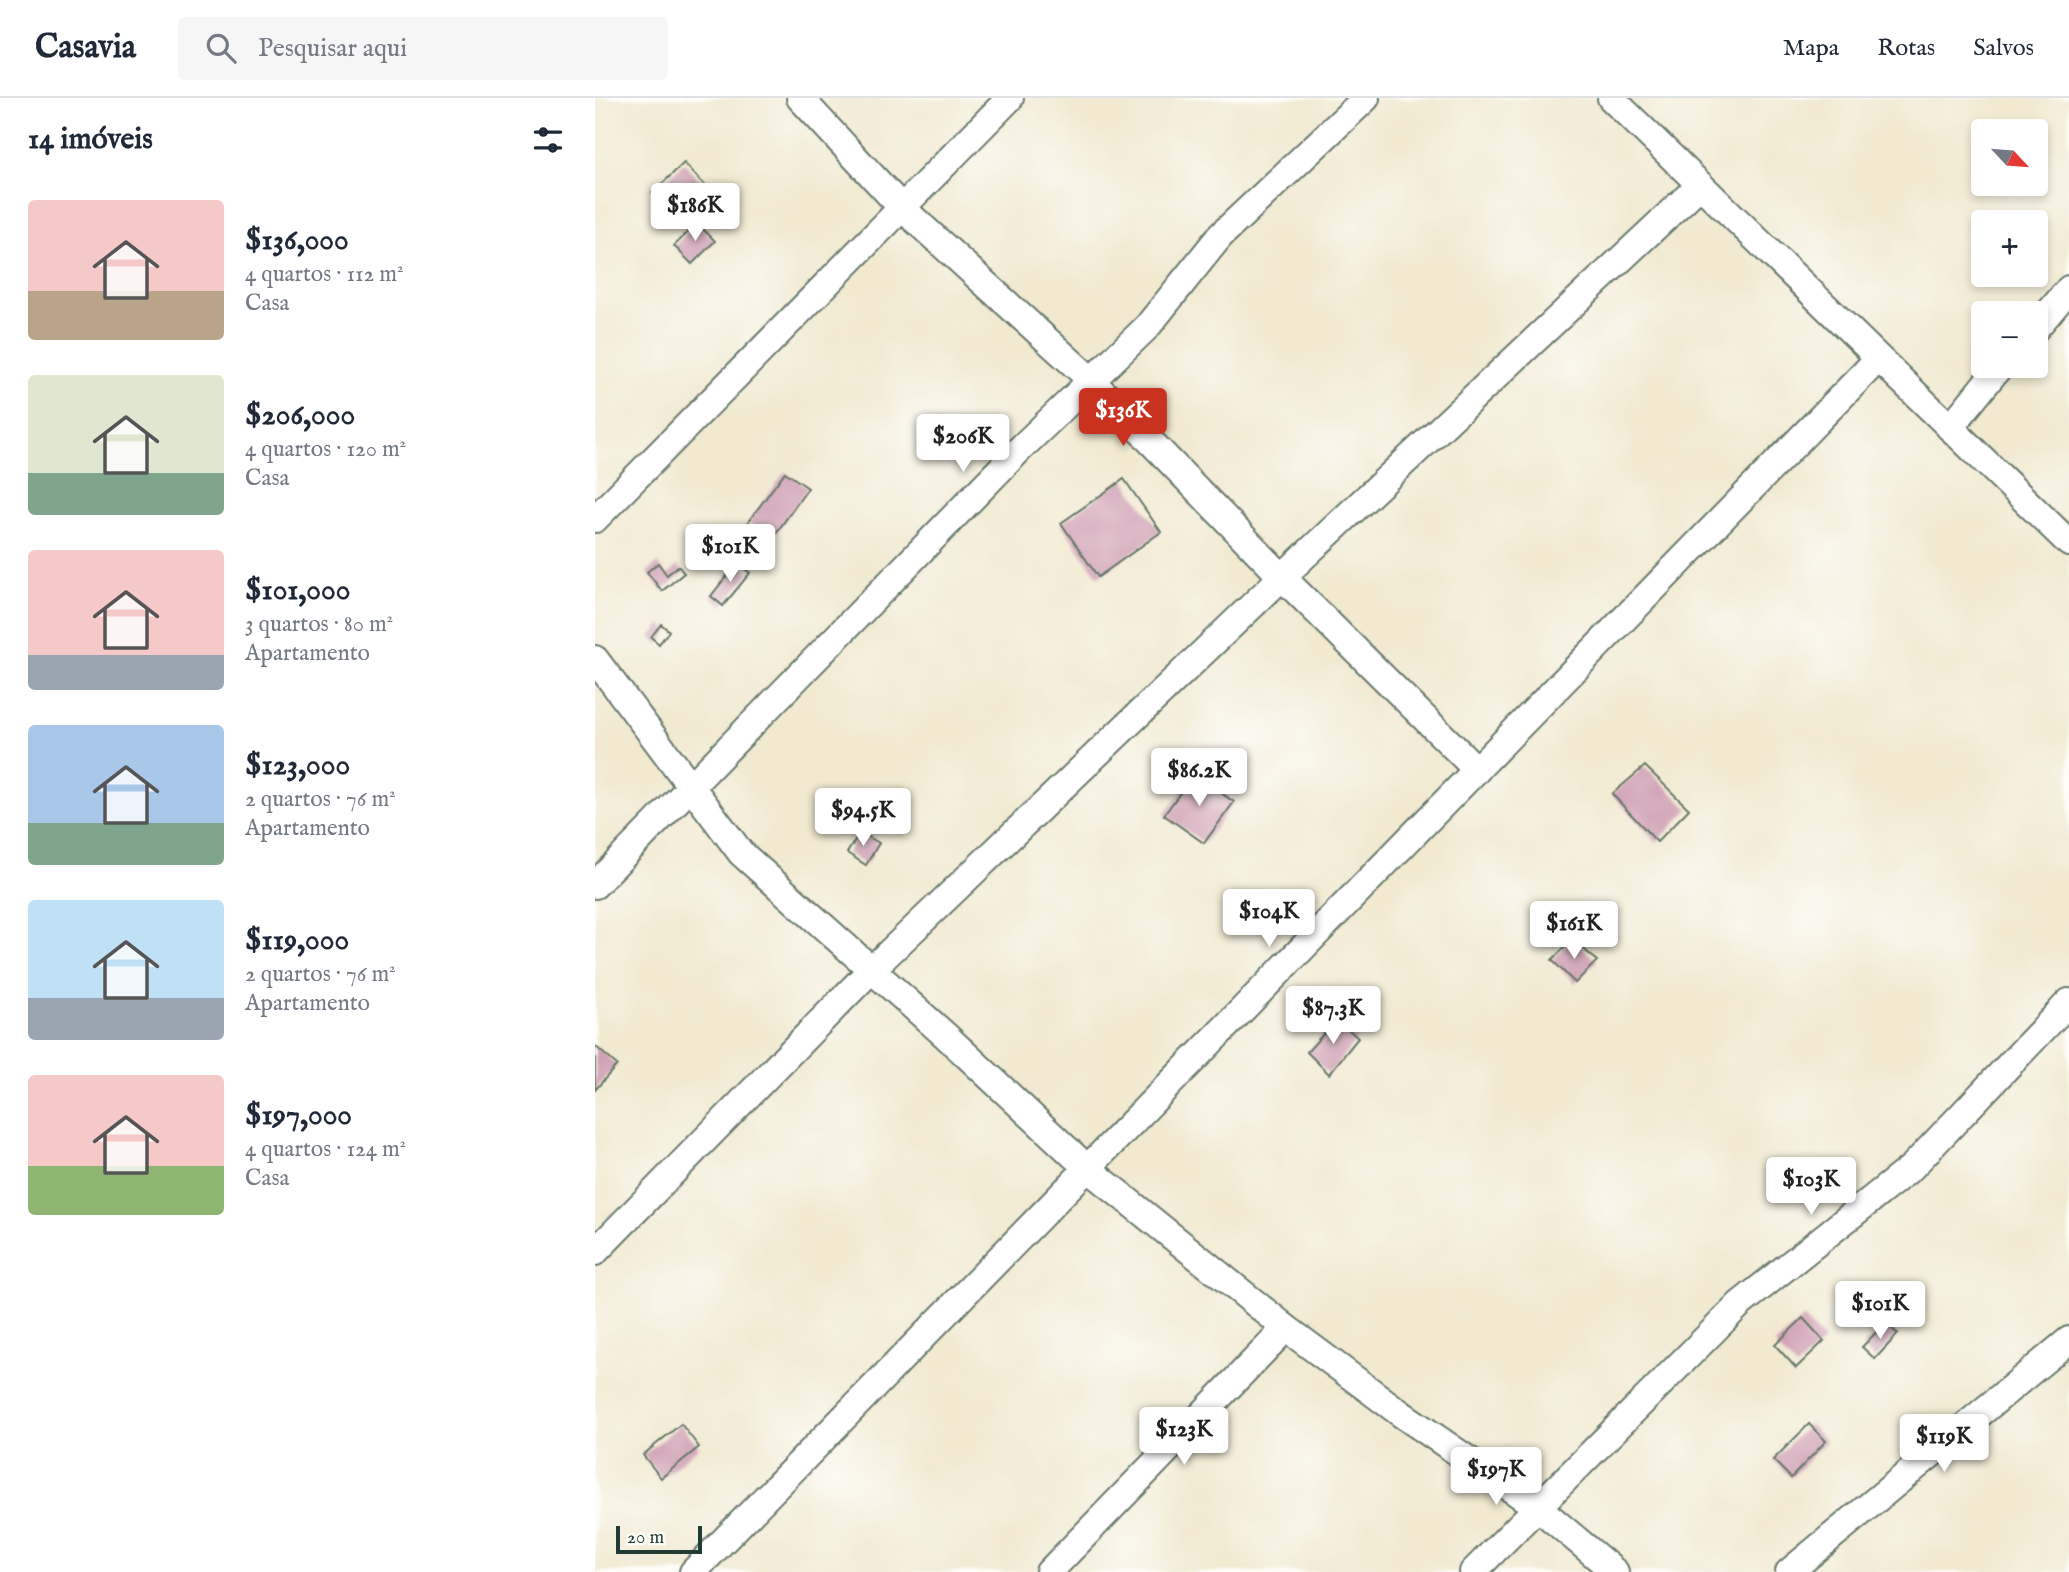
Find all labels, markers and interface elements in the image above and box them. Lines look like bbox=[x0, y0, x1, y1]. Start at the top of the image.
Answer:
search box bbox=[178, 17, 668, 80]
text: Casavia bbox=[35, 27, 136, 69]
icon: search bbox=[202, 29, 240, 67]
text: Pesquisar aqui bbox=[258, 32, 407, 65]
text: Mapa bbox=[1783, 33, 1839, 64]
text: Rotas bbox=[1877, 33, 1935, 64]
text: Salvos bbox=[1973, 33, 2034, 64]
north arrow bbox=[1971, 119, 2047, 196]
map controls bbox=[1971, 119, 2048, 378]
text: 14 imóveis bbox=[28, 121, 153, 159]
icon: filters bbox=[529, 121, 567, 159]
pin: $186K bbox=[646, 184, 744, 243]
text: $186K bbox=[667, 191, 723, 220]
button: + bbox=[1971, 210, 2048, 287]
text: $136,000 bbox=[245, 222, 349, 260]
icon: home bbox=[84, 228, 168, 312]
text: 4 quartos · 112 m² bbox=[245, 260, 404, 289]
text: Casa bbox=[245, 289, 289, 318]
button: − bbox=[1971, 301, 2048, 378]
pin: $136K bbox=[1074, 388, 1172, 448]
text: $136K bbox=[1095, 396, 1151, 425]
text: $206,000 bbox=[245, 397, 355, 435]
icon: home bbox=[84, 403, 168, 487]
pin: $206K bbox=[914, 414, 1012, 474]
text: $206K bbox=[932, 422, 994, 451]
text: 4 quartos · 120 m² bbox=[245, 435, 406, 464]
text: Casa bbox=[245, 464, 289, 493]
pin: $101K bbox=[681, 524, 779, 584]
text: $101K bbox=[701, 532, 759, 561]
text: $101,000 bbox=[245, 572, 351, 610]
icon: home bbox=[84, 578, 168, 662]
text: 3 quartos · 80 m² bbox=[245, 610, 393, 639]
text: Apartamento bbox=[245, 639, 370, 668]
text: $123,000 bbox=[245, 747, 350, 785]
pin: $86.2K bbox=[1142, 748, 1256, 808]
icon: home bbox=[84, 753, 168, 837]
text: $86.2K bbox=[1167, 756, 1231, 785]
text: 2 quartos · 76 m² bbox=[245, 785, 396, 814]
pin: $94.5K bbox=[806, 788, 920, 848]
text: $94.5K bbox=[831, 796, 895, 825]
text: Apartamento bbox=[245, 814, 370, 843]
pin: $104K bbox=[1220, 890, 1318, 949]
text: $104K bbox=[1239, 897, 1299, 926]
pin: $161K bbox=[1525, 902, 1623, 961]
text: $161K bbox=[1546, 909, 1602, 938]
text: $119,000 bbox=[245, 922, 349, 960]
icon: home bbox=[84, 928, 168, 1012]
text: 2 quartos · 76 m² bbox=[245, 960, 396, 989]
pin: $87.3K bbox=[1276, 986, 1390, 1046]
text: Apartamento bbox=[245, 989, 370, 1018]
text: $87.3K bbox=[1302, 994, 1364, 1023]
text: $197,000 bbox=[245, 1097, 352, 1135]
icon: home bbox=[84, 1103, 168, 1187]
text: 4 quartos · 124 m² bbox=[245, 1135, 406, 1164]
pin: $103K bbox=[1762, 1158, 1860, 1217]
text: Casa bbox=[245, 1164, 289, 1193]
text: $103K bbox=[1782, 1165, 1840, 1194]
pin: $101K bbox=[1831, 1282, 1929, 1341]
text: $101K bbox=[1851, 1289, 1909, 1318]
pin: $123K bbox=[1135, 1408, 1233, 1467]
pin: $119K bbox=[1895, 1414, 1993, 1474]
text: $123K bbox=[1155, 1415, 1213, 1444]
text: $119K bbox=[1916, 1422, 1972, 1451]
pin: $197K bbox=[1447, 1448, 1545, 1507]
text: $197K bbox=[1467, 1455, 1525, 1484]
scale bar bbox=[616, 1523, 702, 1555]
text: 20 m bbox=[627, 1526, 664, 1550]

